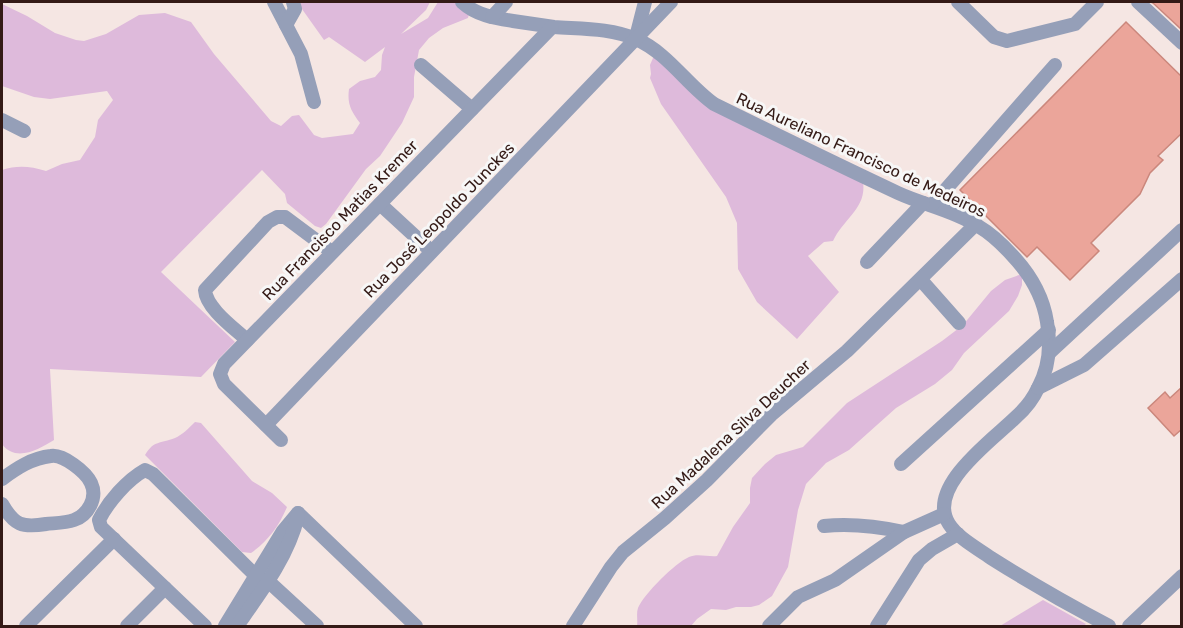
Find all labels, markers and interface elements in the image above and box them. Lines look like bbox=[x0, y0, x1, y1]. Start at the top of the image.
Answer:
street label: Rua Aureliano Francisco de Medeiros bbox=[733, 89, 989, 221]
street label: Rua Francisco Matias Kremer bbox=[258, 136, 422, 304]
street label: Rua José Leopoldo Junckes bbox=[360, 138, 518, 302]
street label: Rua Madalena Silva Deucher bbox=[648, 355, 814, 513]

